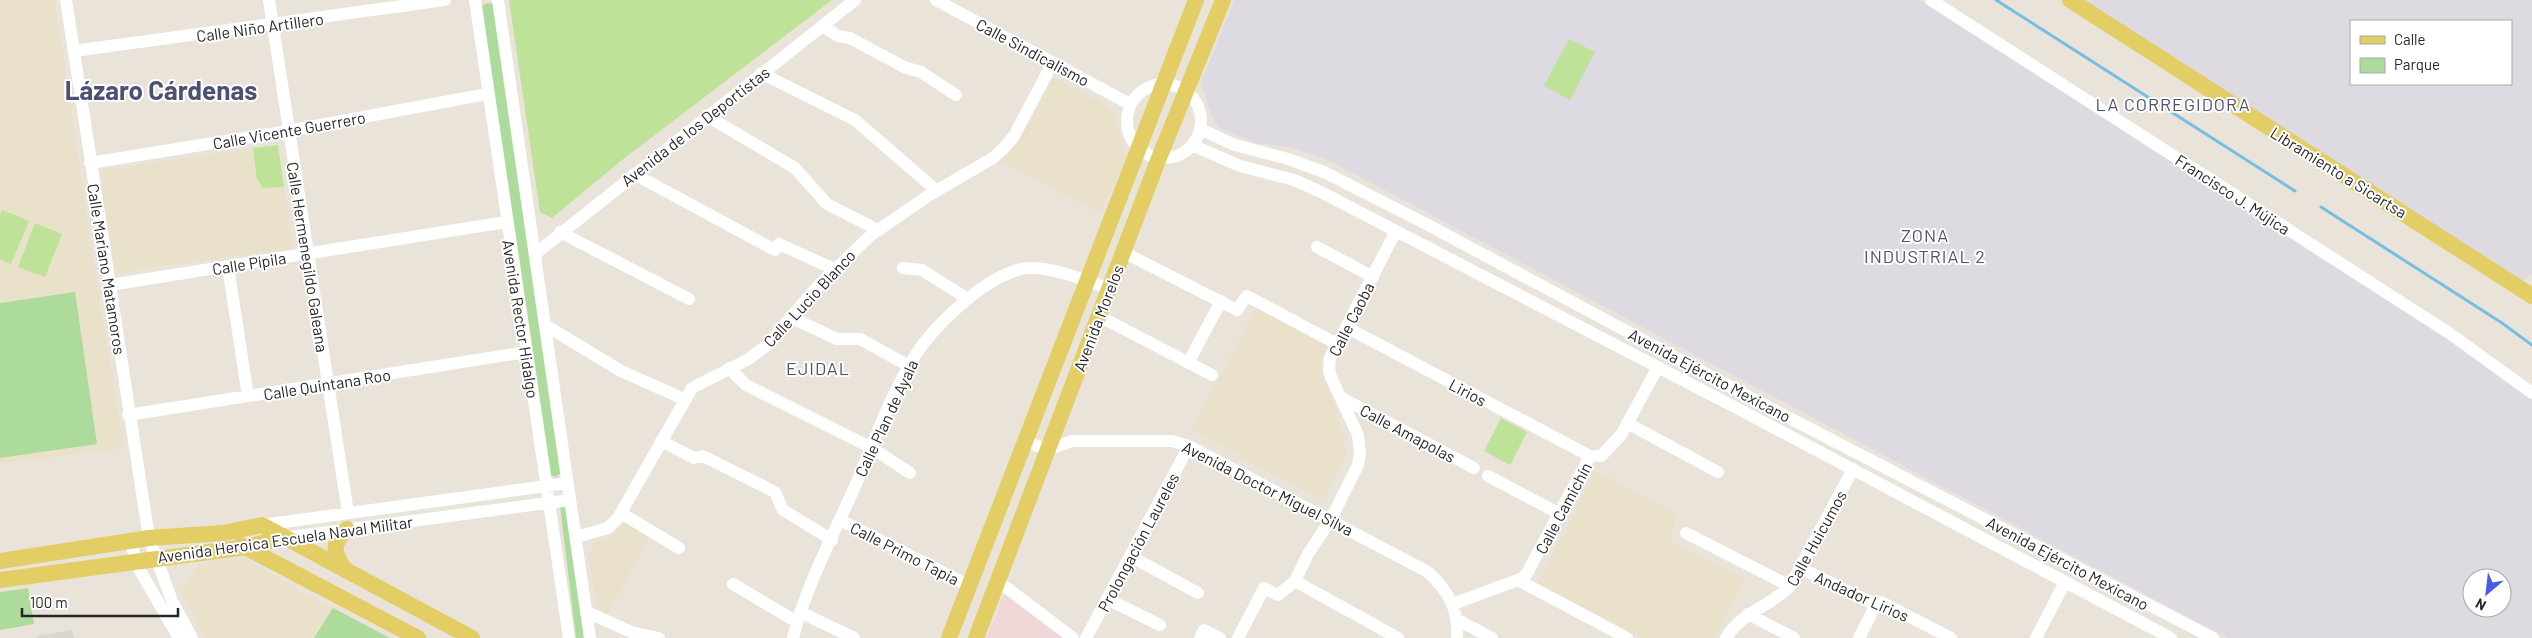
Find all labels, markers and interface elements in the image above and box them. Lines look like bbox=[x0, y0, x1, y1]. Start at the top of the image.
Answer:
street label: Calle Niño Artillero bbox=[195, 9, 325, 45]
street label: Calle Sindicalismo bbox=[973, 14, 1093, 90]
legend bbox=[2350, 20, 2512, 85]
text: Calle bbox=[2394, 30, 2426, 48]
text: Parque bbox=[2394, 55, 2440, 73]
street label: Avenida de los Deportistas bbox=[617, 62, 773, 190]
district label: Lázaro Cárdenas bbox=[65, 74, 257, 105]
district label: LA CORREGIDORA bbox=[2095, 93, 2251, 115]
street label: Calle Vicente Guerrero bbox=[211, 107, 367, 153]
street label: Libramiento a Sicartsa bbox=[2267, 122, 2411, 222]
street label: Francisco J. Mújica bbox=[2172, 150, 2294, 238]
street label: Calle Hermenegildo Galeana bbox=[284, 161, 332, 353]
street label: Calle Mariano Matamoros bbox=[84, 182, 130, 356]
district label: ZONA INDUSTRIAL 2 bbox=[1864, 224, 1986, 267]
street label: Avenida Rector Hidalgo bbox=[499, 238, 543, 400]
street label: Calle Lucio Blanco bbox=[759, 245, 859, 351]
street label: Calle Pípila bbox=[211, 248, 287, 278]
street label: Avenida Morelos bbox=[1069, 262, 1127, 374]
street label: Calle Caoba bbox=[1324, 279, 1378, 359]
street label: Avenida Ejército Mexicano bbox=[1626, 324, 1794, 426]
street label: Calle Plan de Ayala bbox=[851, 356, 921, 480]
district label: EJIDAL bbox=[786, 357, 850, 379]
street label: Calle Quintana Roo bbox=[262, 365, 392, 403]
street label: Lirios bbox=[1446, 374, 1490, 410]
street label: Calle Amapolas bbox=[1357, 400, 1459, 466]
street label: Avenida Doctor Miguel Silva bbox=[1180, 437, 1356, 539]
street label: Calle Camichín bbox=[1531, 459, 1595, 557]
street label: Prolongación Laureles bbox=[1093, 469, 1183, 615]
street label: Calle Huicumos bbox=[1782, 487, 1850, 589]
street label: Avenida Heroica Escuela Naval Militar bbox=[156, 512, 414, 566]
street label: Avenida Ejército Mexicano bbox=[1984, 512, 2152, 614]
street label: Calle Primo Tapia bbox=[847, 517, 963, 589]
street label: Andador Lirios bbox=[1812, 567, 1912, 625]
north arrow bbox=[2462, 568, 2512, 618]
scale bar bbox=[22, 586, 179, 618]
text: 100 m bbox=[30, 593, 68, 611]
text: N bbox=[2473, 595, 2489, 615]

